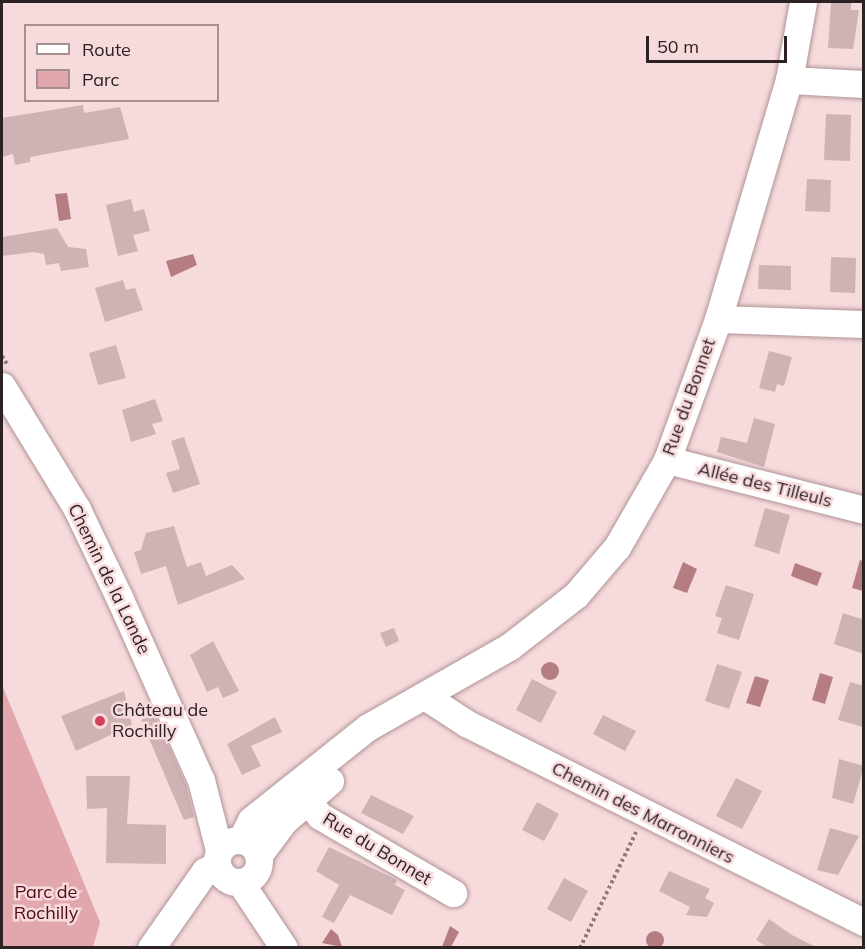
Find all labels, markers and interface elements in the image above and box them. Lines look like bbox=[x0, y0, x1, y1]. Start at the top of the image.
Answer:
legend bbox=[24, 24, 219, 102]
scale bar bbox=[649, 24, 790, 62]
text: 50 m bbox=[657, 35, 699, 58]
text: Route bbox=[82, 38, 131, 61]
text: Parc bbox=[82, 68, 119, 91]
street label: Rue du Bonnet bbox=[658, 336, 720, 458]
street label: Allée des Tilleuls bbox=[696, 458, 834, 512]
street label: Chemin de la Lande bbox=[63, 500, 155, 658]
place label: Château de Rochilly bbox=[112, 700, 208, 742]
marker: Château de Rochilly bbox=[93, 714, 107, 728]
street label: Chemin des Marronniers bbox=[548, 757, 738, 869]
street label: Rue du Bonnet bbox=[319, 808, 435, 890]
park label: Parc de Rochilly bbox=[14, 882, 78, 924]

